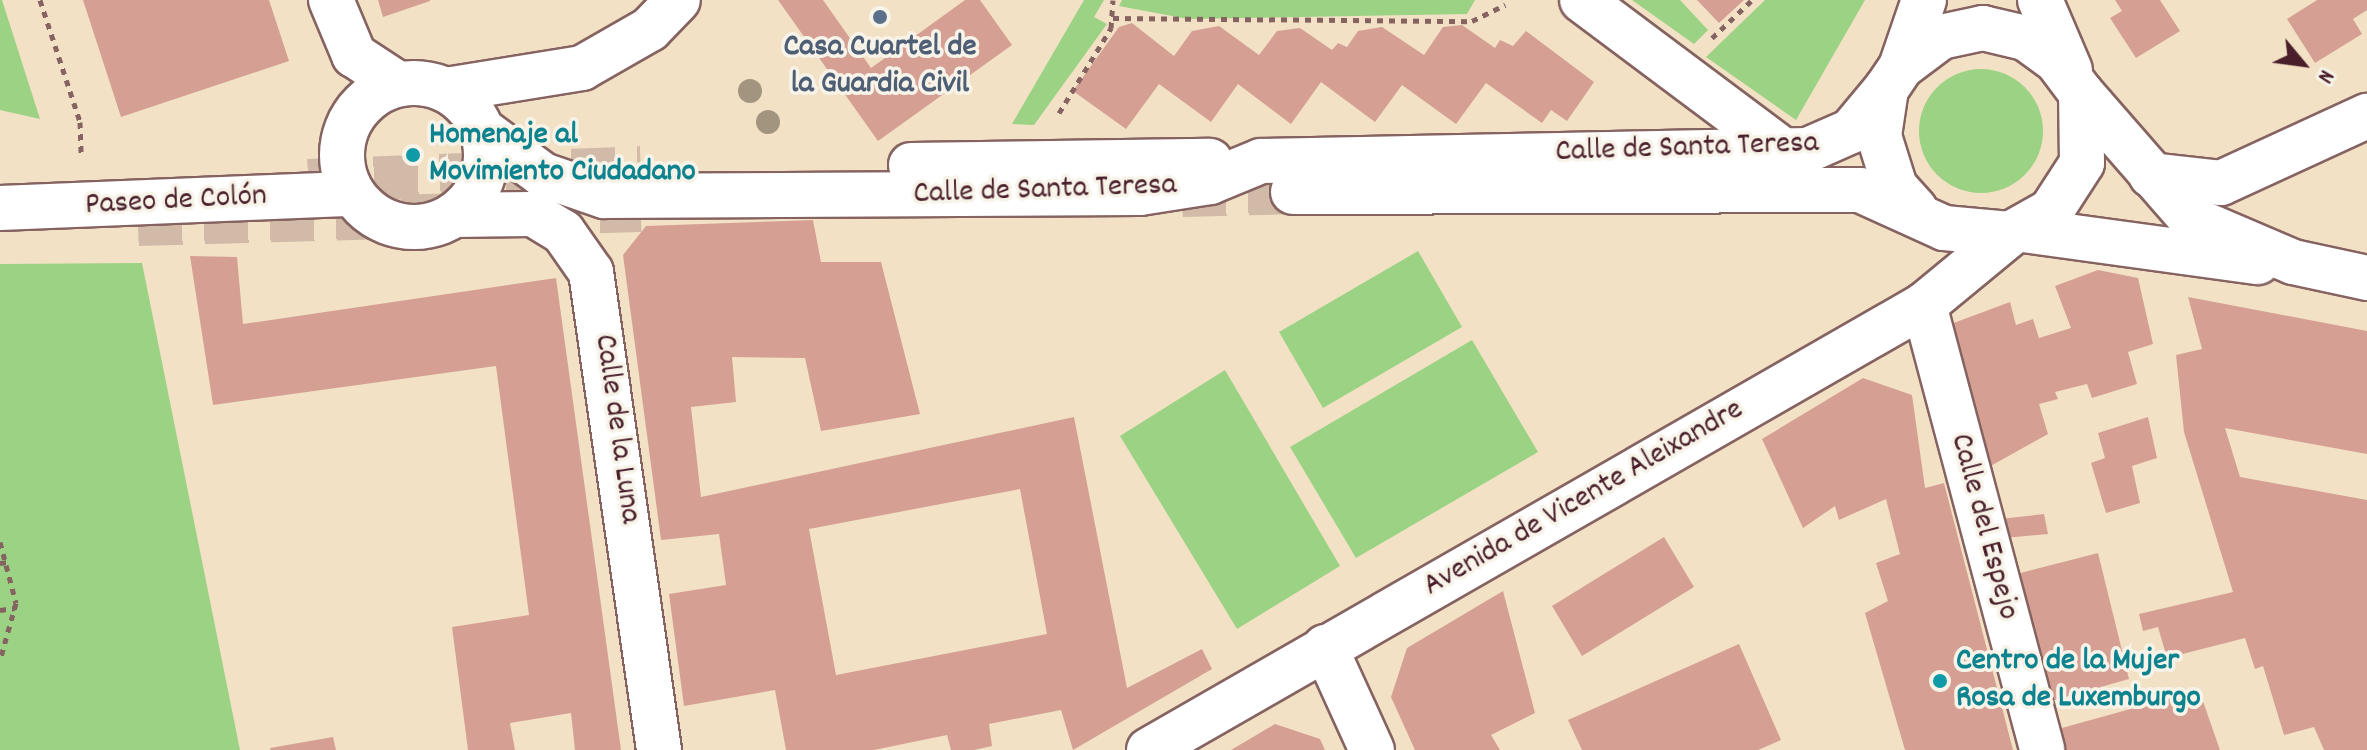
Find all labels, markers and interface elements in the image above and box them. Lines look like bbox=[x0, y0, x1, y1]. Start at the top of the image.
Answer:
marker: Casa Cuartel de la Guardia Civil bbox=[871, 8, 889, 26]
north arrow bbox=[2263, 24, 2343, 104]
place label: Casa Cuartel de la Guardia Civil bbox=[783, 30, 977, 105]
text: N bbox=[2308, 64, 2341, 88]
place label: Homenaje al Movimiento Ciudadano bbox=[429, 118, 696, 193]
street label: Calle de Santa Teresa bbox=[1555, 125, 1819, 173]
marker: Homenaje al Movimiento Ciudadano bbox=[404, 146, 422, 164]
street label: Calle de Santa Teresa bbox=[913, 167, 1177, 215]
street label: Paseo de Colón bbox=[84, 178, 268, 226]
street label: Calle de la Luna bbox=[584, 332, 648, 526]
street label: Avenida de Vicente Aleixandre bbox=[1417, 392, 1751, 606]
street label: Calle del Espejo bbox=[1940, 430, 2026, 624]
place label: Centro de la Mujer Rosa de Luxemburgo bbox=[1956, 644, 2201, 719]
marker: Centro de la Mujer Rosa de Luxemburgo bbox=[1931, 672, 1949, 690]

